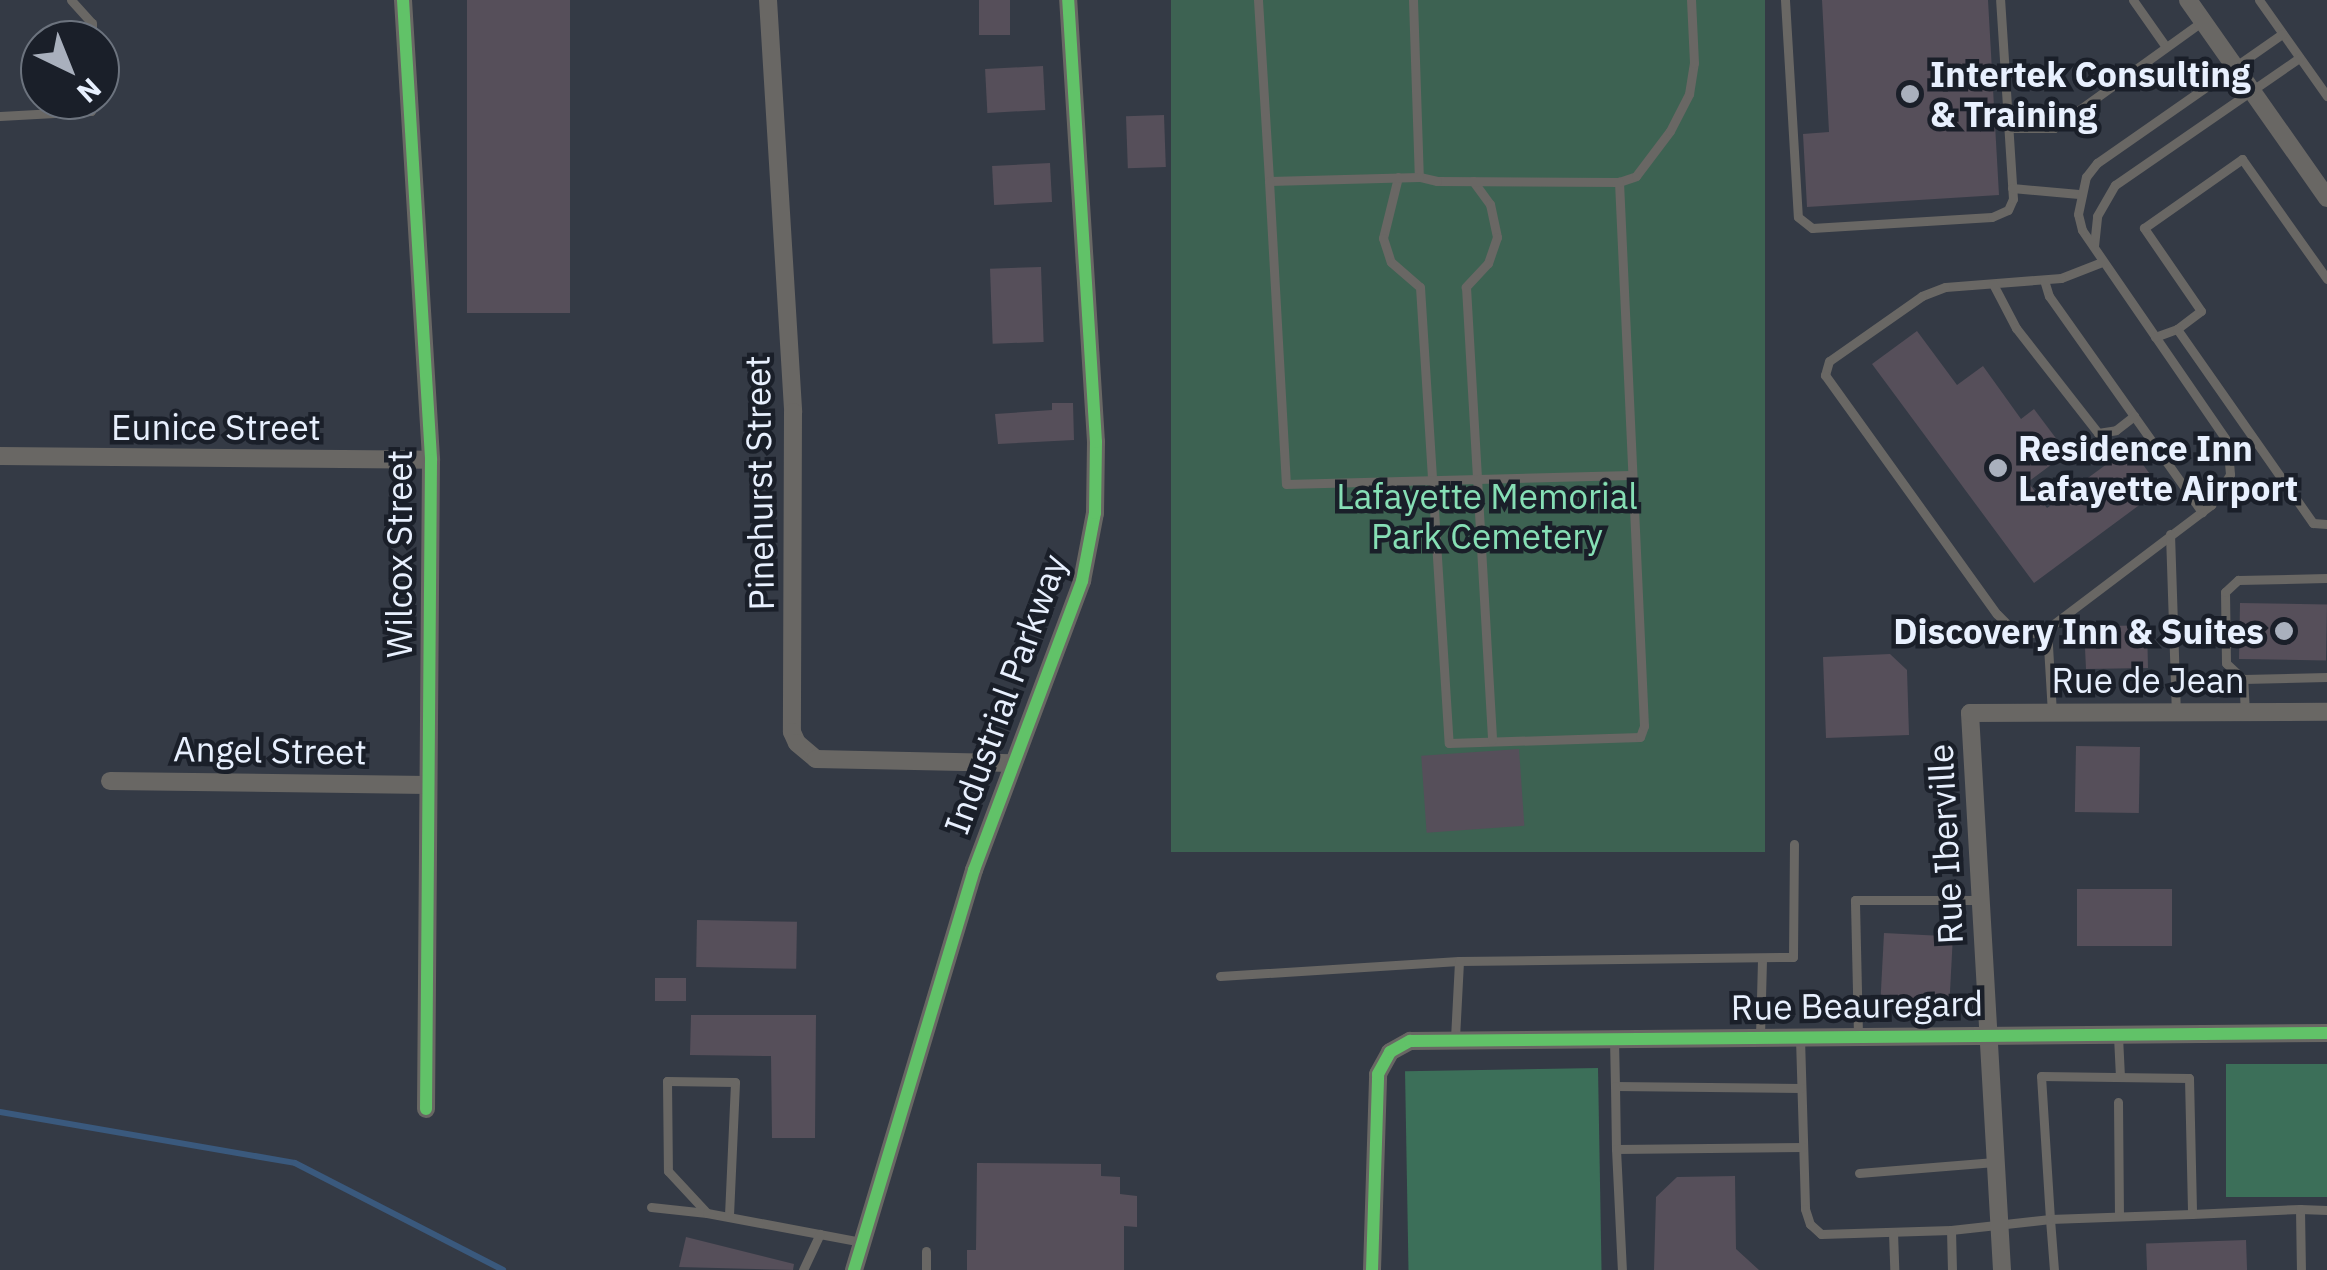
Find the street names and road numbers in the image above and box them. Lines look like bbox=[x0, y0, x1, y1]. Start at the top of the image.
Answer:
street label: Pinehurst Street bbox=[736, 355, 782, 611]
street label: Eunice Street bbox=[111, 406, 321, 448]
street label: Wilcox Street bbox=[378, 450, 420, 658]
street label: Industrial Parkway bbox=[935, 548, 1075, 840]
street label: Rue de Jean bbox=[2051, 659, 2245, 701]
street label: Angel Street bbox=[173, 727, 367, 773]
street label: Rue Iberville bbox=[1919, 743, 1971, 945]
street label: Rue Beauregard bbox=[1731, 982, 1983, 1028]

